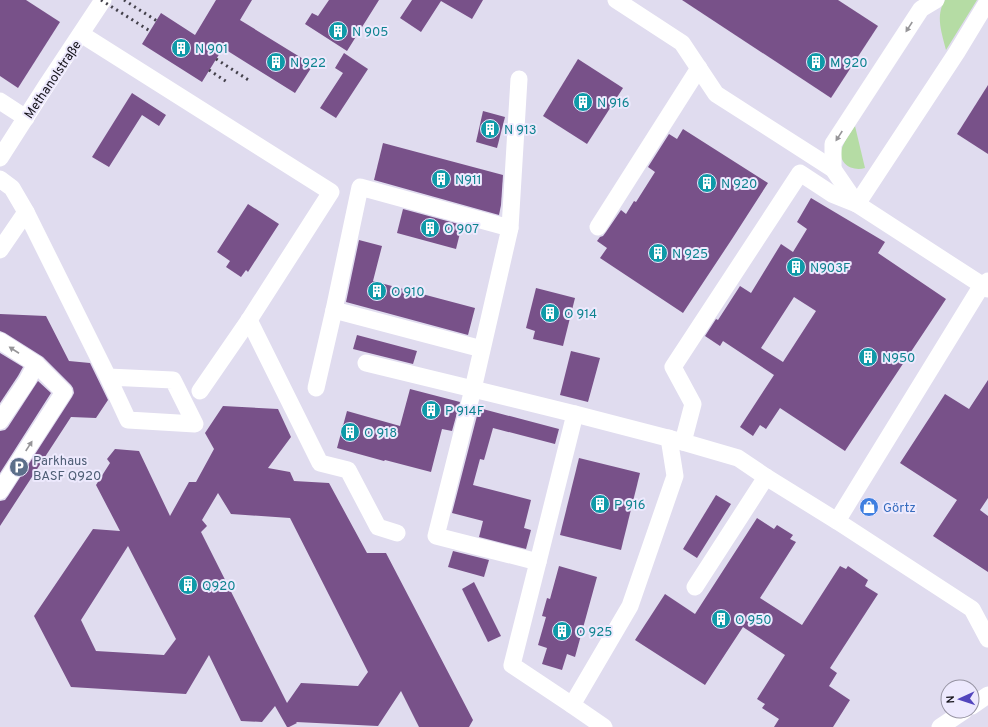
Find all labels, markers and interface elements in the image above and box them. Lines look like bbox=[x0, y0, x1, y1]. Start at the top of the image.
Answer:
building icon: N 905 bbox=[327, 20, 349, 42]
one-way arrow bbox=[905, 22, 913, 32]
place label: N 905 bbox=[352, 25, 388, 41]
building icon: N 901 bbox=[170, 37, 192, 59]
street label: Methanolstraße bbox=[22, 38, 86, 122]
place label: N 901 bbox=[195, 42, 228, 58]
building icon: N 922 bbox=[265, 51, 287, 73]
building icon: M 920 bbox=[805, 51, 827, 73]
place label: N 922 bbox=[290, 56, 326, 72]
place label: M 920 bbox=[830, 56, 868, 72]
building icon: N 916 bbox=[572, 91, 594, 113]
place label: N 916 bbox=[597, 96, 630, 112]
building icon: N 913 bbox=[479, 118, 501, 140]
place label: N 913 bbox=[504, 123, 537, 139]
one-way arrow bbox=[835, 130, 842, 142]
building icon: N911 bbox=[430, 168, 452, 190]
building icon: N 920 bbox=[696, 172, 718, 194]
place label: N911 bbox=[455, 173, 482, 189]
place label: N 920 bbox=[721, 177, 757, 193]
building icon: O 907 bbox=[419, 217, 441, 239]
place label: O 907 bbox=[444, 222, 479, 238]
building icon: N 925 bbox=[647, 242, 669, 264]
place label: N 925 bbox=[672, 247, 708, 263]
building icon: N903F bbox=[785, 256, 807, 278]
place label: N903F bbox=[810, 261, 850, 277]
building icon: O 910 bbox=[366, 280, 388, 302]
place label: O 910 bbox=[391, 285, 425, 301]
building icon: O 914 bbox=[539, 302, 561, 324]
place label: O 914 bbox=[564, 307, 597, 323]
building icon: N950 bbox=[857, 346, 879, 368]
one-way arrow bbox=[8, 347, 20, 354]
place label: N950 bbox=[882, 351, 915, 367]
building icon: P 914F bbox=[420, 399, 442, 421]
place label: P 914F bbox=[445, 404, 484, 420]
building icon: O 918 bbox=[339, 421, 361, 443]
place label: O 918 bbox=[364, 426, 397, 442]
one-way arrow bbox=[25, 440, 32, 452]
place label: Parkhaus BASF Q920 bbox=[33, 454, 101, 485]
parking icon: Parkhaus BASF Q920 bbox=[8, 456, 30, 478]
building icon: P 916 bbox=[589, 493, 611, 515]
shop icon: Görtz bbox=[858, 496, 880, 518]
place label: P 916 bbox=[614, 498, 646, 514]
place label: Görtz bbox=[883, 501, 916, 517]
building icon: Q920 bbox=[177, 574, 199, 596]
place label: Q920 bbox=[202, 579, 236, 595]
building icon: O 950 bbox=[710, 608, 732, 630]
place label: O 950 bbox=[735, 613, 772, 629]
building icon: O 925 bbox=[551, 620, 573, 642]
place label: O 925 bbox=[576, 625, 612, 641]
north arrow bbox=[940, 679, 980, 719]
text: N bbox=[944, 695, 958, 704]

